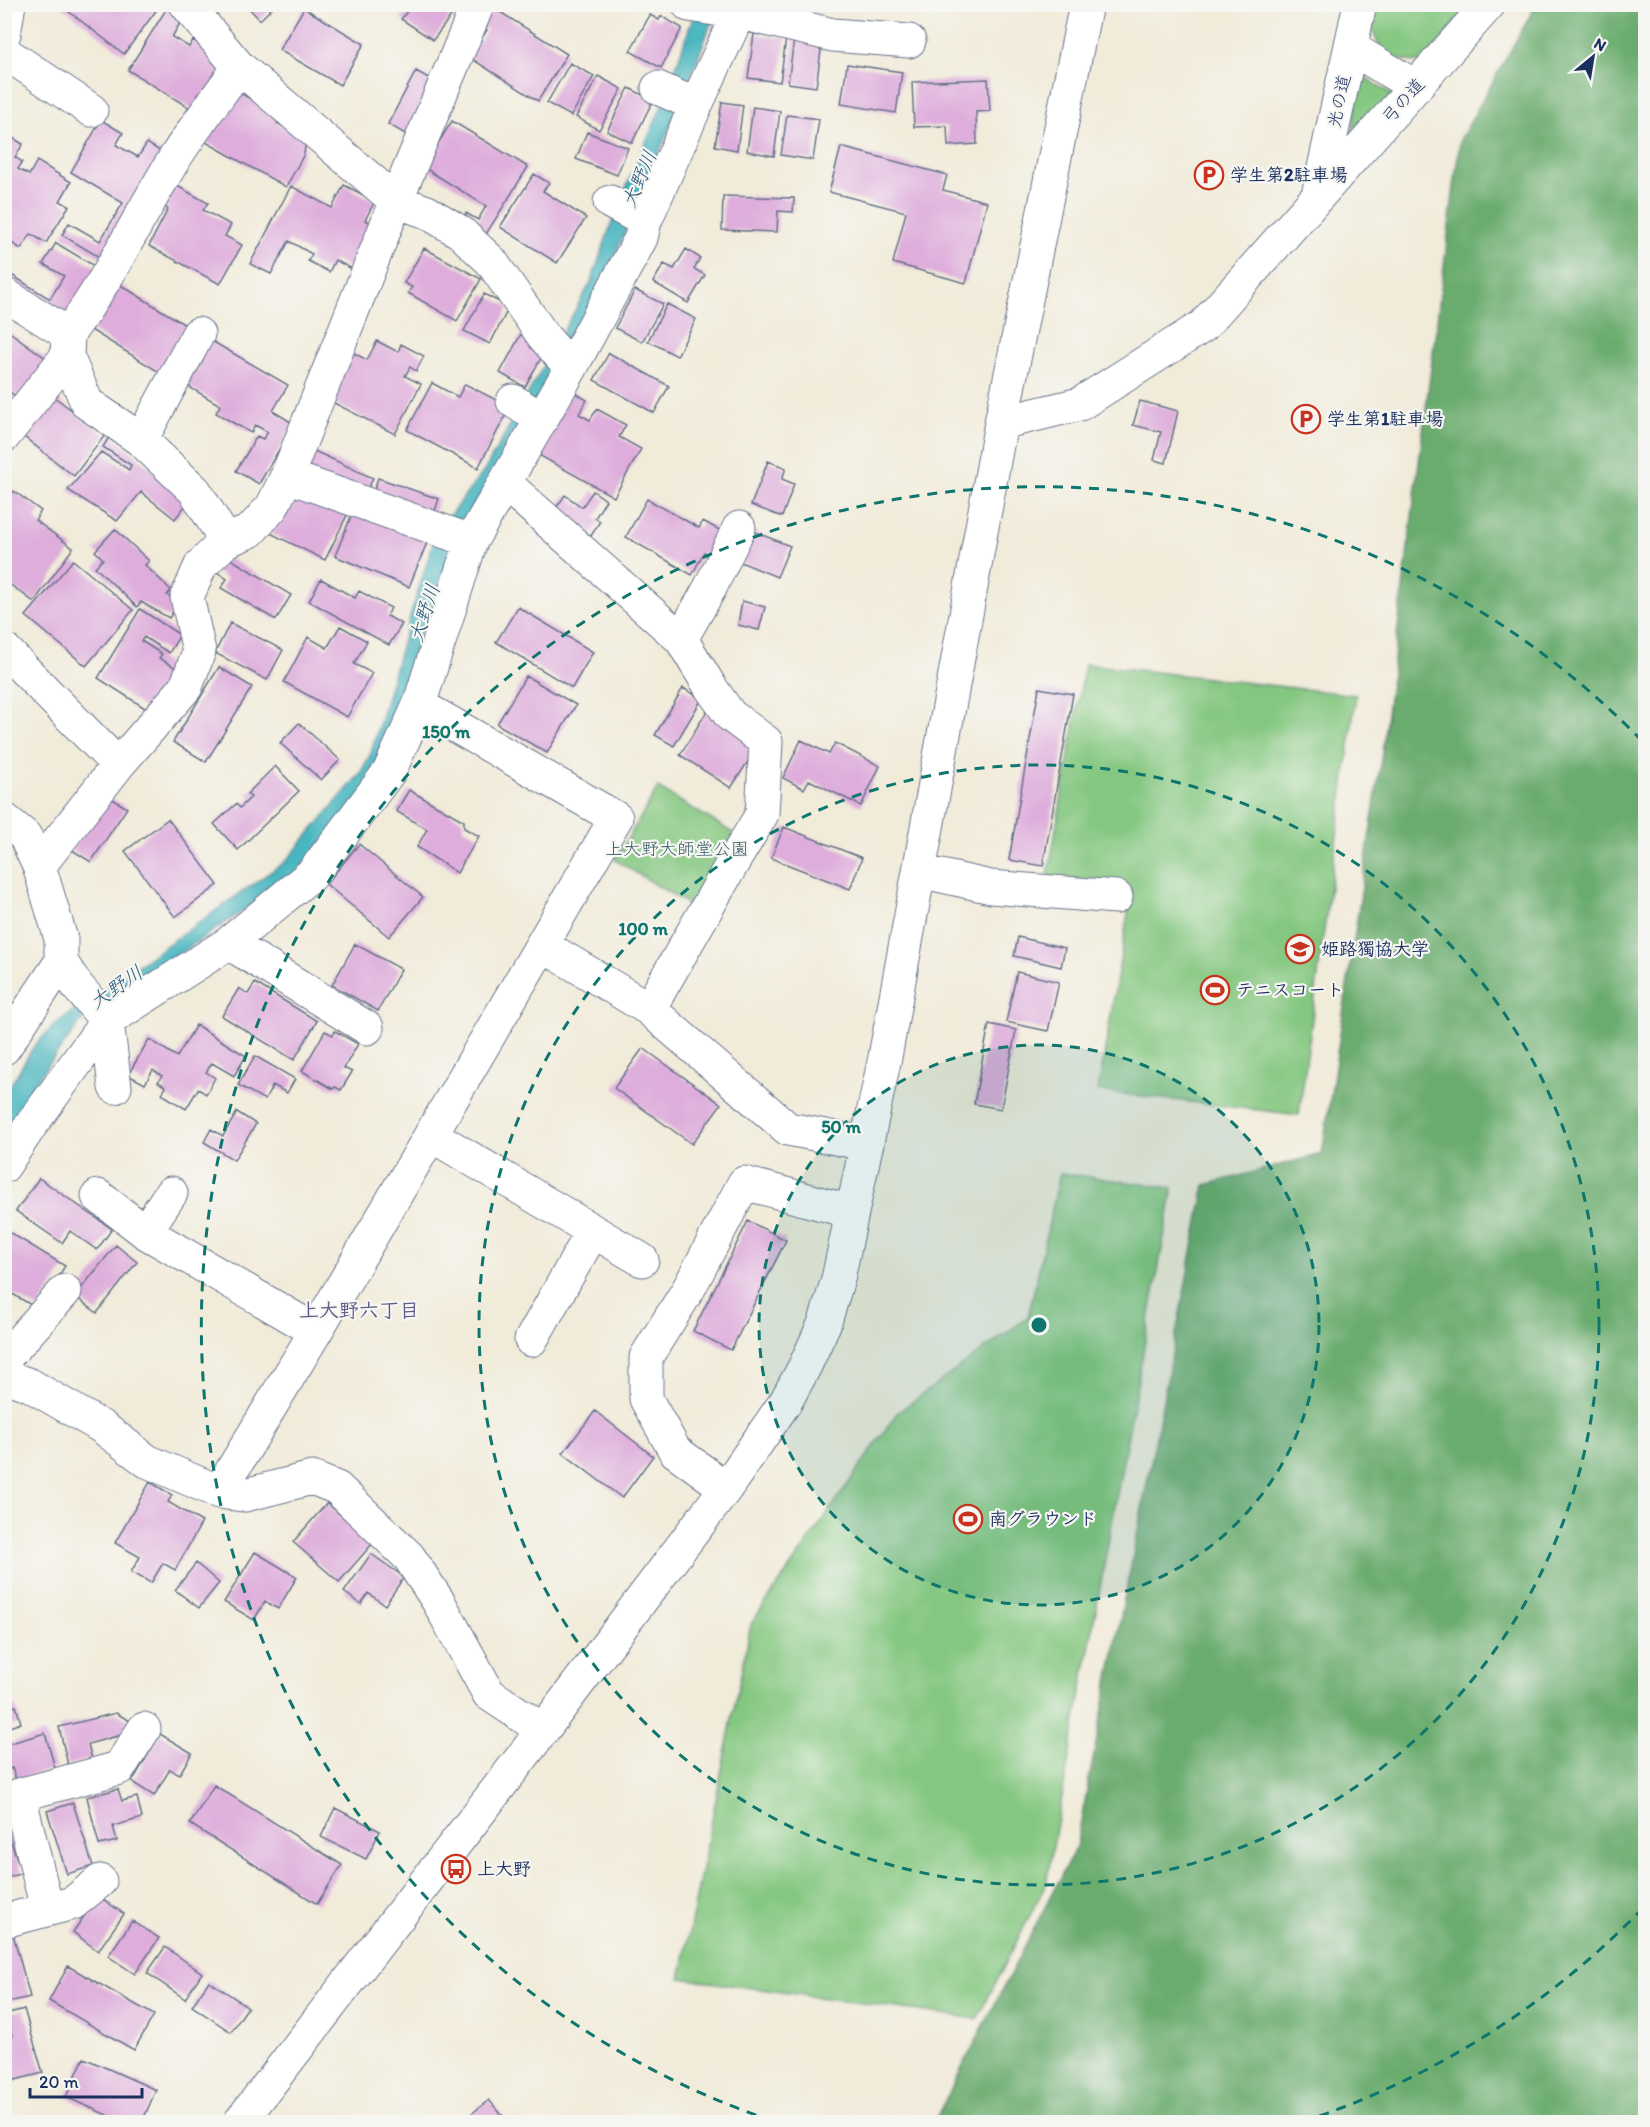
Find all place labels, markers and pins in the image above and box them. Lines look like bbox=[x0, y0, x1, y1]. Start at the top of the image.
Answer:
parking icon: 学生第2駐車場 bbox=[1193, 159, 1225, 191]
place label: 学生第2駐車場 bbox=[1230, 164, 1347, 186]
parking icon: 学生第1駐車場 bbox=[1290, 403, 1322, 435]
place label: 学生第1駐車場 bbox=[1327, 408, 1443, 430]
school or university icon: 姫路獨協大学 bbox=[1284, 933, 1316, 965]
place label: 姫路獨協大学 bbox=[1321, 938, 1429, 960]
sports icon: テニスコート bbox=[1199, 974, 1231, 1006]
place label: テニスコート bbox=[1236, 979, 1344, 1001]
centre of rings bbox=[1029, 1315, 1049, 1335]
sports icon: 南グラウンド bbox=[952, 1503, 984, 1535]
place label: 南グラウンド bbox=[989, 1508, 1097, 1530]
bus stop icon: 上大野 bbox=[440, 1853, 472, 1885]
place label: 上大野 bbox=[477, 1858, 531, 1880]

